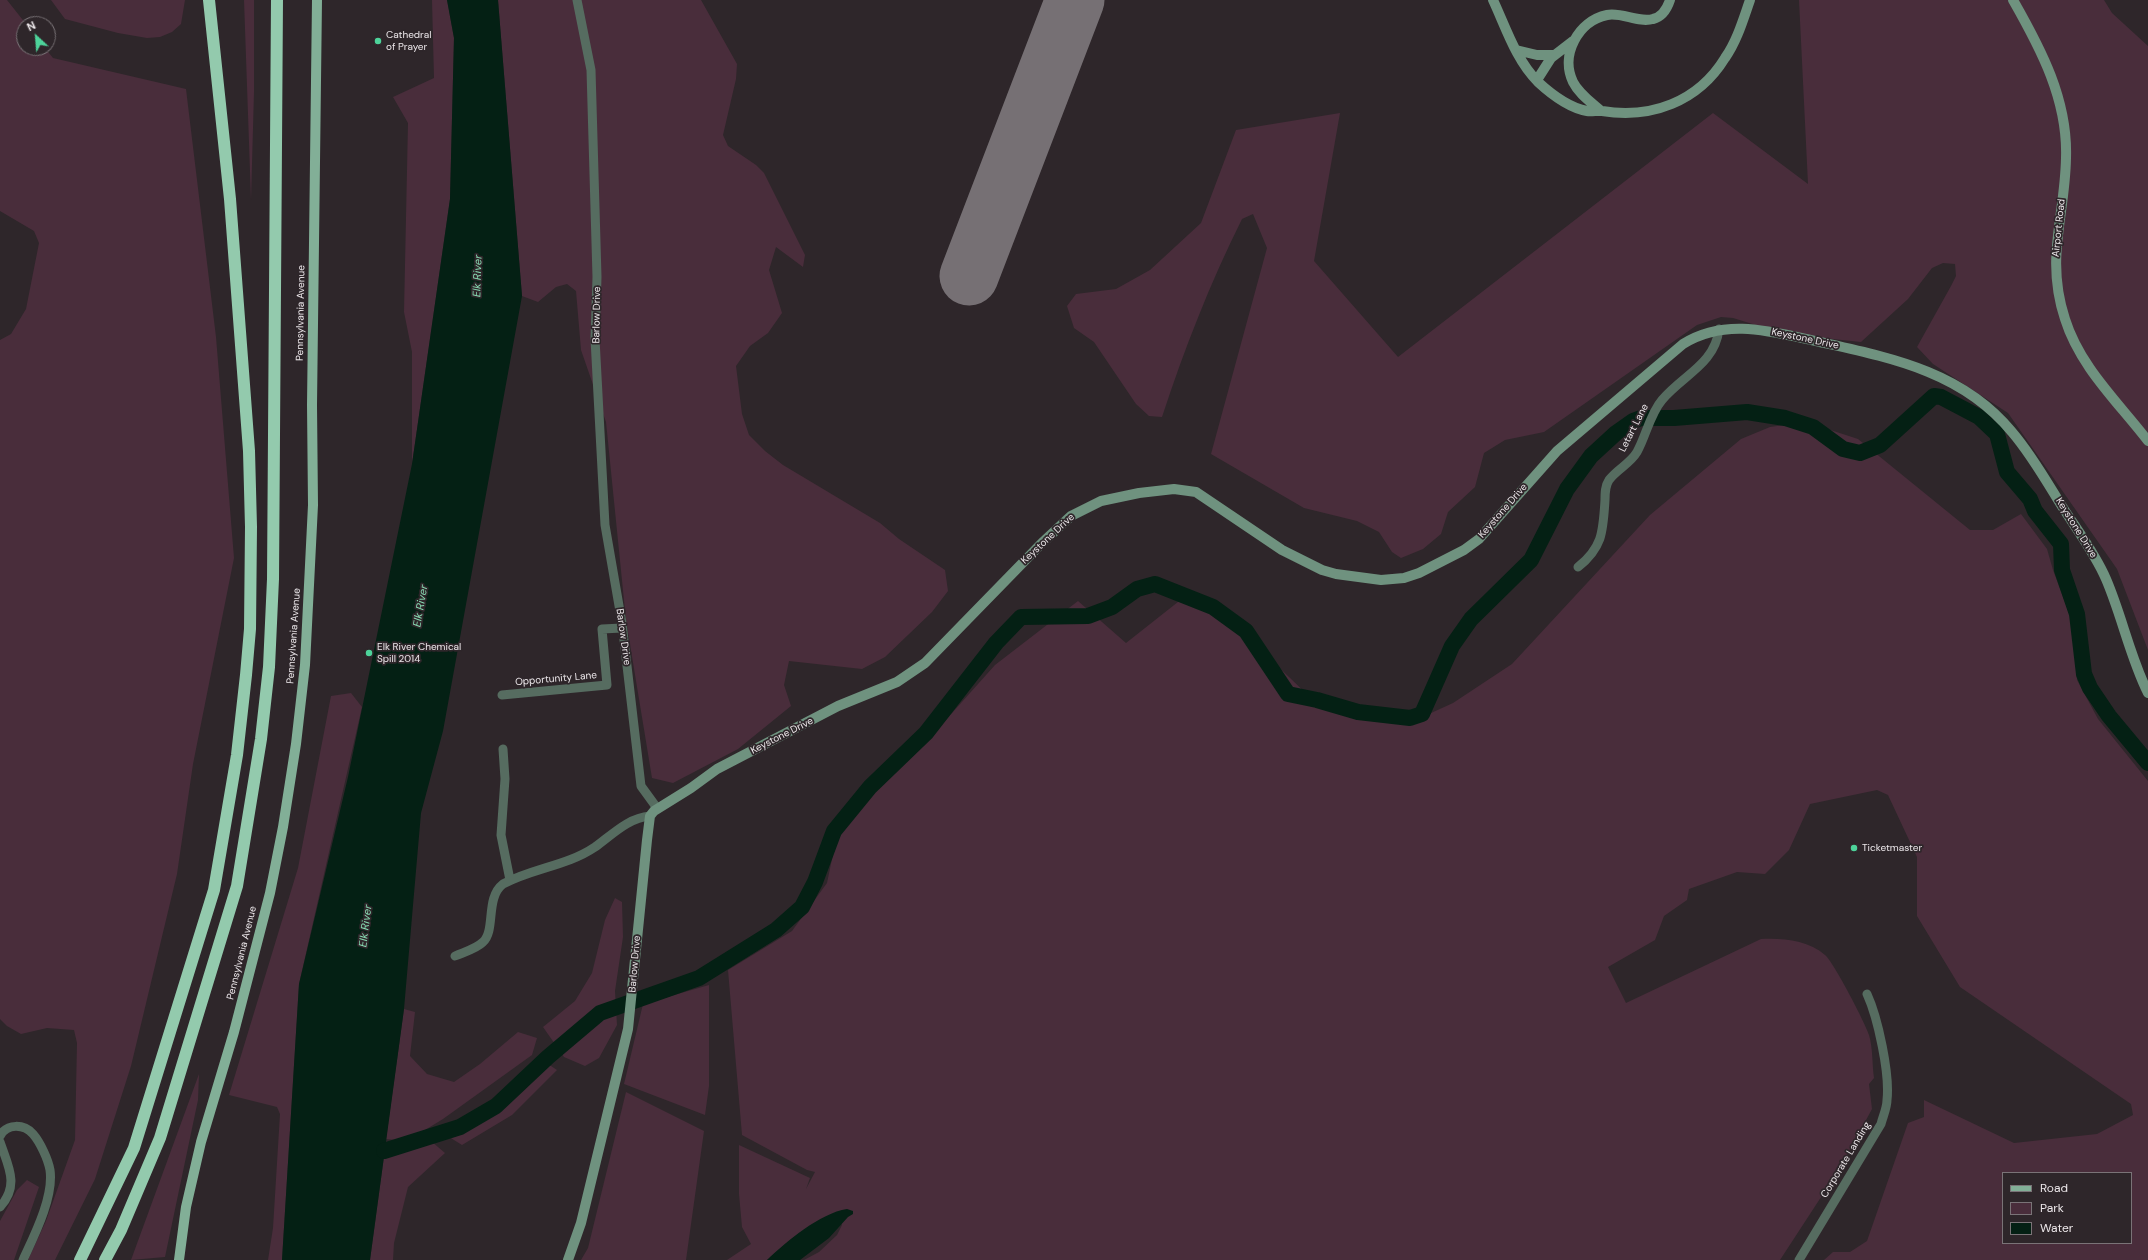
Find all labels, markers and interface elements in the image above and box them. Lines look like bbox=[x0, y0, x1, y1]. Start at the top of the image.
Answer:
north arrow bbox=[16, 16, 56, 56]
text: N bbox=[25, 18, 38, 34]
place label: Cathedral of Prayer bbox=[386, 29, 431, 52]
marker: Cathedral of Prayer bbox=[373, 36, 383, 46]
street label: Airport Road bbox=[2050, 198, 2068, 258]
water label: Elk River bbox=[471, 255, 485, 297]
street label: Pennsylvania Avenue bbox=[294, 265, 308, 361]
street label: Barlow Drive bbox=[591, 286, 603, 344]
street label: Keystone Drive bbox=[1770, 326, 1840, 352]
street label: Letart Lane bbox=[1617, 402, 1651, 454]
street label: Keystone Drive bbox=[1476, 481, 1530, 541]
street label: Keystone Drive bbox=[2053, 496, 2099, 560]
street label: Keystone Drive bbox=[1019, 511, 1077, 567]
water label: Elk River bbox=[411, 584, 431, 628]
street label: Pennsylvania Avenue bbox=[285, 588, 303, 684]
street label: Barlow Drive bbox=[613, 608, 633, 666]
place label: Elk River Chemical Spill 2014 bbox=[377, 641, 461, 664]
marker: Elk River Chemical Spill 2014 bbox=[364, 648, 374, 658]
street label: Opportunity Lane bbox=[515, 669, 597, 689]
street label: Keystone Drive bbox=[749, 715, 815, 757]
place label: Ticketmaster bbox=[1862, 842, 1922, 854]
marker: Ticketmaster bbox=[1849, 843, 1859, 853]
water label: Elk River bbox=[357, 904, 375, 948]
street label: Pennsylvania Avenue bbox=[225, 905, 259, 1001]
street label: Barlow Drive bbox=[627, 935, 643, 993]
street label: Corporate Landing bbox=[1819, 1120, 1873, 1200]
legend bbox=[2002, 1172, 2132, 1244]
text: Road bbox=[2040, 1180, 2068, 1196]
text: Park bbox=[2040, 1200, 2064, 1216]
text: Water bbox=[2040, 1220, 2073, 1236]

